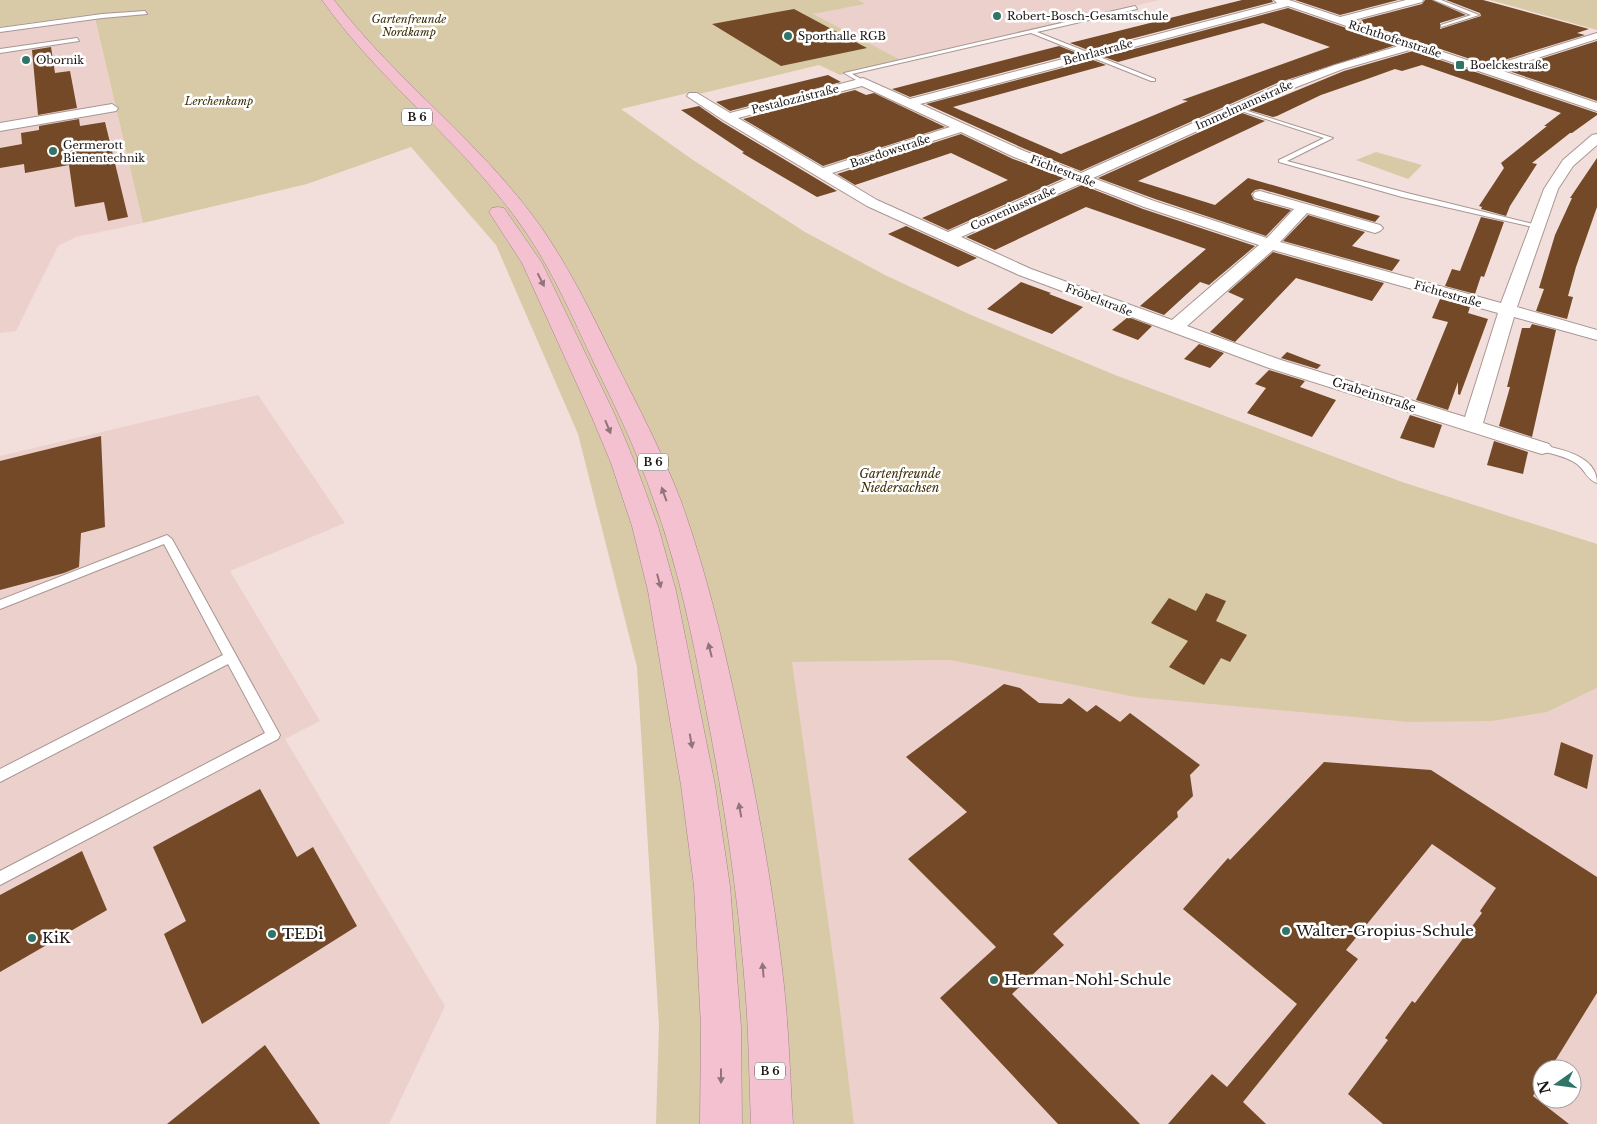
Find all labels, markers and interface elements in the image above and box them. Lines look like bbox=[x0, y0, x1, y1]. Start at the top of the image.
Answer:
place label: Robert-Bosch-Gesamtschule bbox=[1007, 9, 1168, 23]
marker: Robert-Bosch-Gesamtschule bbox=[991, 10, 1003, 22]
park label: Gartenfreunde Nordkamp bbox=[372, 12, 446, 39]
street label: Richthofenstraße bbox=[1347, 17, 1443, 61]
place label: Sporthalle RGB bbox=[798, 29, 886, 43]
marker: Sporthalle RGB bbox=[782, 30, 794, 42]
street label: Behrlastraße bbox=[1062, 36, 1134, 68]
place label: Obornik bbox=[36, 53, 84, 67]
marker: Obornik bbox=[20, 54, 32, 66]
place label: Boelckestraße bbox=[1470, 58, 1548, 72]
marker: Boelckestraße bbox=[1454, 59, 1466, 71]
street label: Immelmannstraße bbox=[1193, 77, 1295, 133]
street label: Pestalozzistraße bbox=[750, 81, 840, 117]
park label: Lerchenkamp bbox=[184, 94, 253, 108]
road number: B 6 bbox=[402, 108, 432, 125]
street label: Basedowstraße bbox=[848, 131, 932, 171]
place label: Germerott Bienentechnik bbox=[63, 138, 145, 165]
marker: Germerott Bienentechnik bbox=[47, 145, 59, 157]
street label: Fichtestraße bbox=[1028, 152, 1098, 190]
street label: Comeniusstraße bbox=[968, 183, 1058, 233]
one-way arrow bbox=[537, 273, 545, 287]
street label: Fichtestraße bbox=[1413, 278, 1483, 310]
street label: Fröbelstraße bbox=[1063, 281, 1135, 319]
street label: Grabeinstraße bbox=[1330, 374, 1418, 415]
one-way arrow bbox=[605, 420, 613, 434]
road number: B 6 bbox=[638, 454, 668, 471]
park label: Gartenfreunde Niedersachsen bbox=[859, 466, 941, 495]
one-way arrow bbox=[660, 486, 668, 501]
one-way arrow bbox=[656, 574, 664, 589]
one-way arrow bbox=[706, 642, 714, 657]
one-way arrow bbox=[687, 733, 695, 749]
one-way arrow bbox=[736, 801, 744, 817]
place label: Walter-Gropius-Schule bbox=[1295, 921, 1474, 940]
place label: TEDi bbox=[282, 924, 323, 943]
marker: Walter-Gropius-Schule bbox=[1280, 925, 1292, 937]
place label: KiK bbox=[42, 928, 71, 947]
marker: TEDi bbox=[266, 928, 278, 940]
marker: KiK bbox=[26, 932, 38, 944]
one-way arrow bbox=[759, 962, 767, 978]
place label: Herman-Nohl-Schule bbox=[1004, 970, 1171, 989]
marker: Herman-Nohl-Schule bbox=[988, 974, 1000, 986]
north arrow bbox=[1532, 1059, 1582, 1109]
road number: B 6 bbox=[755, 1062, 785, 1080]
one-way arrow bbox=[717, 1068, 725, 1084]
text: N bbox=[1534, 1079, 1555, 1096]

